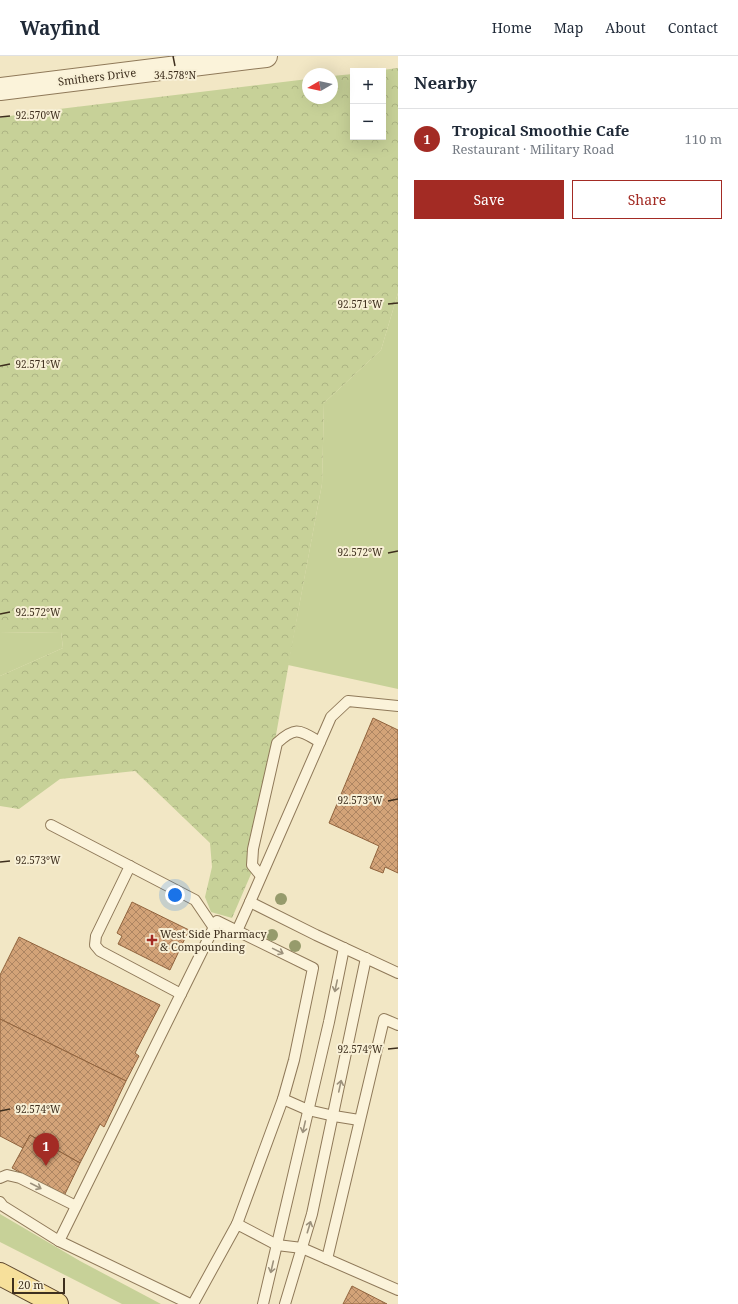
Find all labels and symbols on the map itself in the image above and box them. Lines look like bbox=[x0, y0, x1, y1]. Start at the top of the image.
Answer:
street label: Smithers Drive bbox=[57, 64, 137, 89]
text: 34.578°N bbox=[154, 68, 196, 82]
north arrow bbox=[302, 68, 338, 104]
text: 92.570°W bbox=[16, 108, 61, 122]
text: 92.571°W bbox=[338, 297, 383, 311]
text: 92.571°W bbox=[16, 357, 61, 371]
text: 92.572°W bbox=[338, 545, 383, 559]
text: 92.572°W bbox=[16, 605, 61, 619]
text: 92.573°W bbox=[338, 793, 383, 807]
text: 92.573°W bbox=[16, 853, 61, 867]
your location bbox=[165, 885, 185, 905]
place label: West Side Pharmacy & Compounding bbox=[160, 926, 267, 954]
marker: West Side Pharmacy & Compounding bbox=[147, 935, 157, 945]
one-way arrow bbox=[271, 948, 283, 955]
one-way arrow bbox=[332, 980, 340, 993]
text: 92.574°W bbox=[338, 1042, 383, 1056]
one-way arrow bbox=[336, 1080, 344, 1093]
text: 92.574°W bbox=[16, 1102, 61, 1116]
one-way arrow bbox=[300, 1120, 308, 1133]
pin: 1 bbox=[33, 1133, 59, 1166]
one-way arrow bbox=[30, 1183, 42, 1190]
one-way arrow bbox=[305, 1221, 313, 1233]
one-way arrow bbox=[267, 1260, 275, 1273]
scale bar bbox=[12, 1276, 65, 1295]

